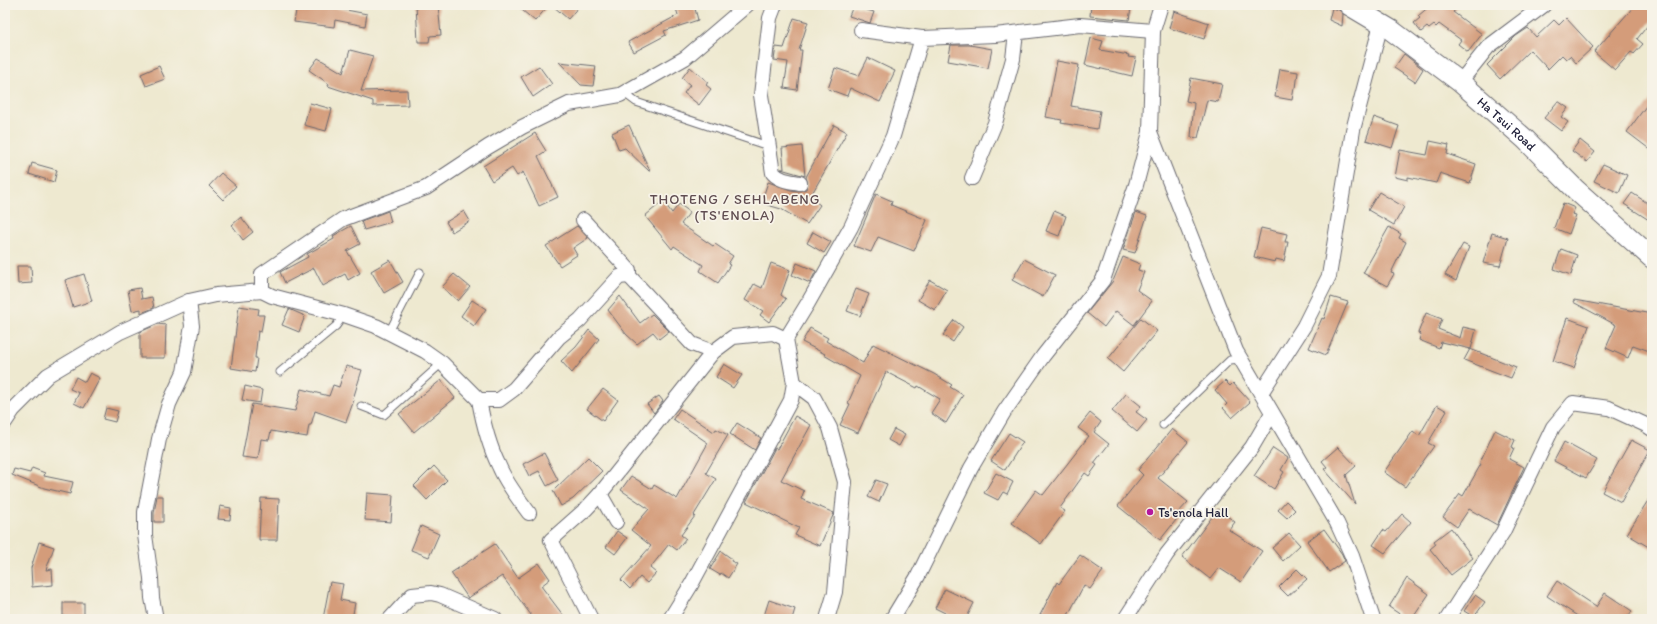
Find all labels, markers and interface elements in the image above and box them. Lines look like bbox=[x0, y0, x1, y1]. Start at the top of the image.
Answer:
street label: Ha Tsui Road bbox=[1474, 94, 1539, 154]
district label: THOTENG / SEHLABENG (TS'ENOLA) bbox=[650, 191, 820, 224]
place label: Ts'enola Hall bbox=[1158, 505, 1229, 520]
marker: Ts'enola Hall bbox=[1145, 507, 1155, 517]

